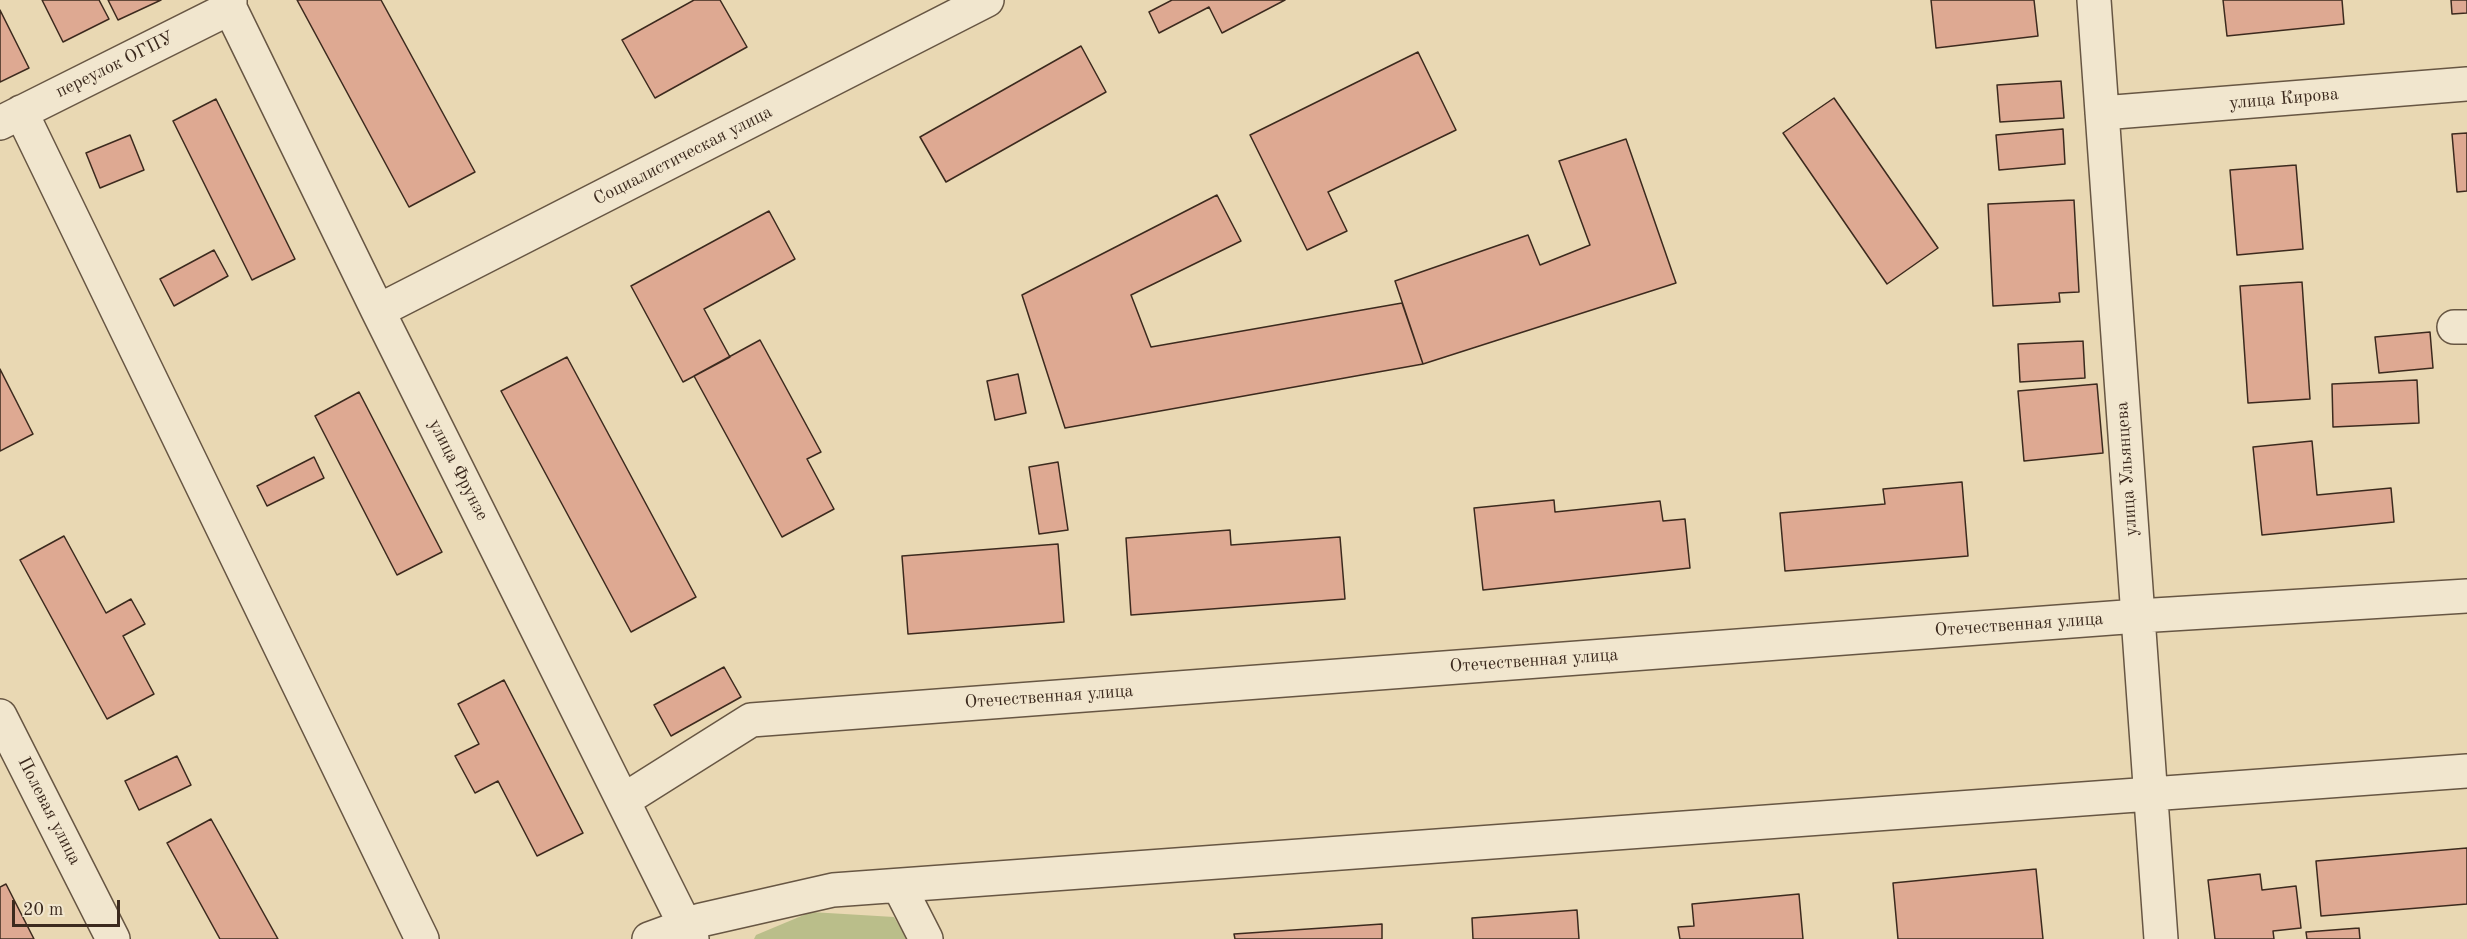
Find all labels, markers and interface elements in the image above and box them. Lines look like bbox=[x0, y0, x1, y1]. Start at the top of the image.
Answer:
street label: переулок ОГПУ bbox=[52, 27, 178, 103]
street label: улица Кирова bbox=[2228, 83, 2340, 115]
street label: Социалистическая улица bbox=[590, 101, 776, 211]
street label: улица Ульянцева bbox=[2112, 401, 2142, 537]
street label: улица Фрунзе bbox=[423, 416, 493, 524]
street label: Отечественная улица bbox=[1934, 608, 2104, 642]
street label: Отечественная улица bbox=[1449, 644, 1619, 678]
street label: Отечественная улица bbox=[964, 680, 1134, 714]
street label: Полевая улица bbox=[12, 753, 86, 869]
scale bar bbox=[15, 888, 123, 926]
text: 20 m bbox=[23, 901, 63, 919]

